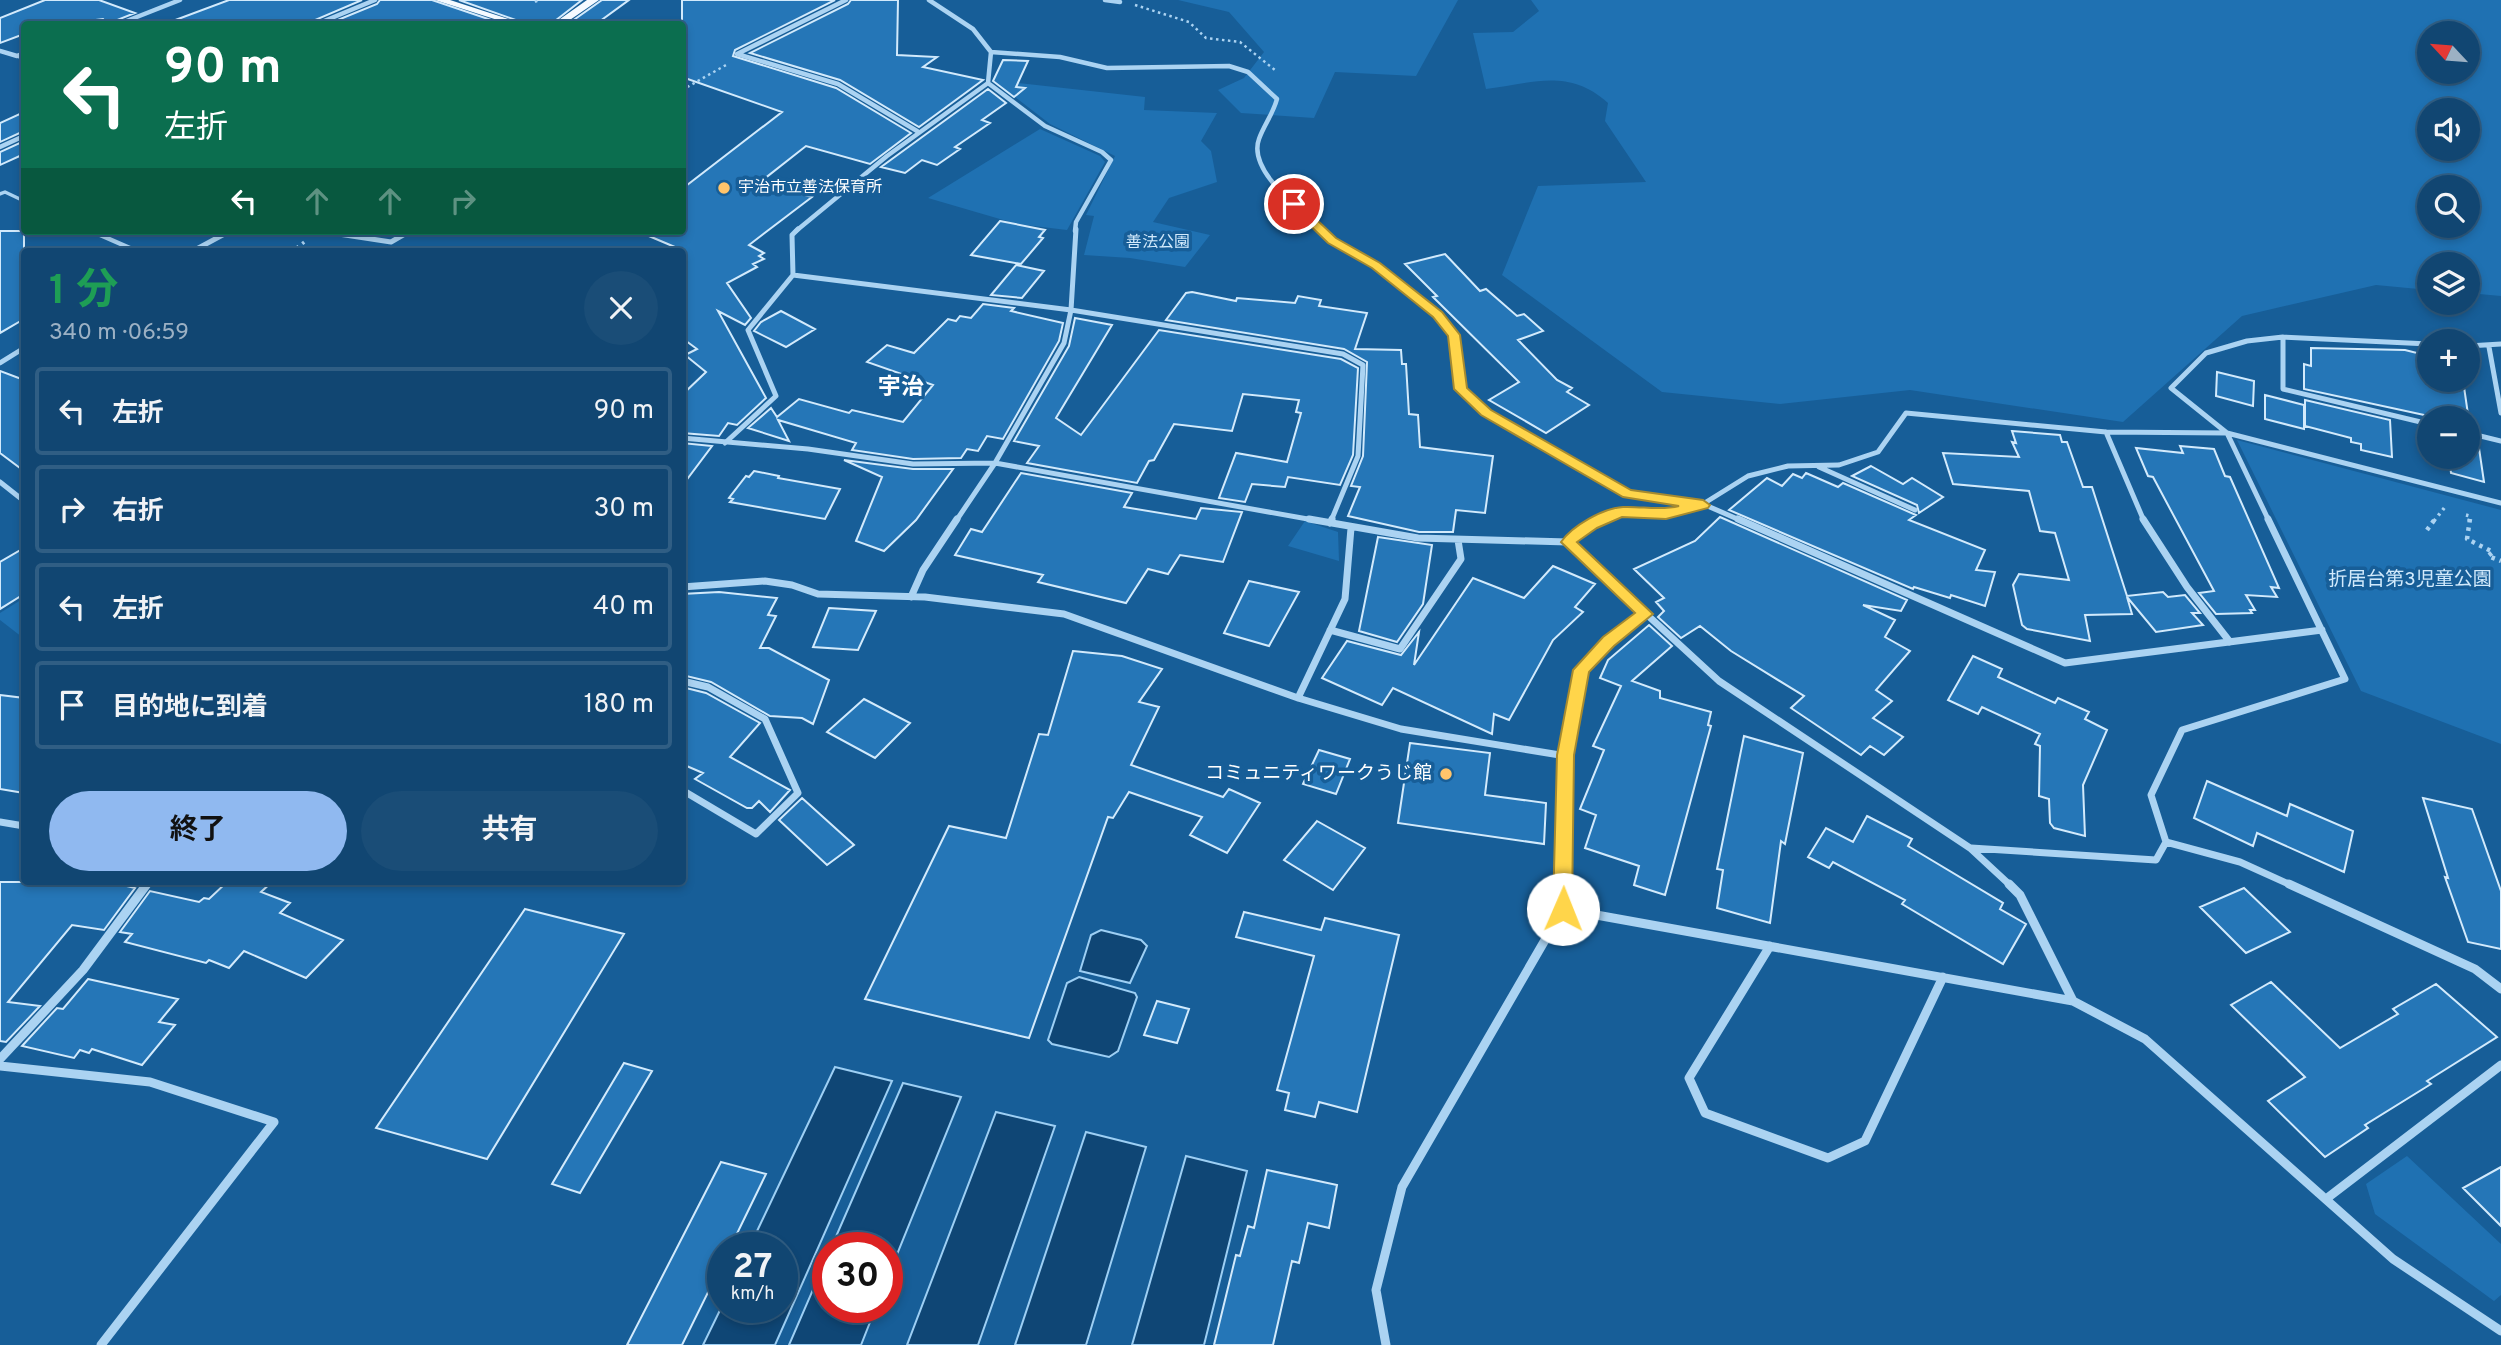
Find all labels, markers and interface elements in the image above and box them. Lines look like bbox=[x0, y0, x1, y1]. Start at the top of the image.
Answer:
north arrow bbox=[2417, 21, 2480, 84]
map controls bbox=[2417, 21, 2480, 469]
text: 90 m bbox=[164, 39, 282, 101]
icon: left bbox=[49, 49, 140, 140]
button: sound bbox=[2417, 98, 2480, 161]
text: 左折 bbox=[164, 109, 228, 149]
pin bbox=[1264, 174, 1324, 234]
button: search bbox=[2417, 175, 2480, 238]
place label: 宇治市立善法保育所 bbox=[738, 178, 882, 198]
marker: 宇治市立善法保育所 bbox=[716, 180, 732, 196]
icon: left bbox=[225, 182, 263, 220]
icon: ahead bbox=[298, 182, 336, 220]
icon: ahead bbox=[371, 182, 409, 220]
icon: right bbox=[444, 182, 482, 220]
icon: arrive bbox=[1275, 185, 1313, 223]
park label: 善法公園 bbox=[1126, 233, 1190, 253]
button: layers bbox=[2417, 252, 2480, 315]
text: 1 分 bbox=[49, 266, 118, 319]
button: close bbox=[584, 271, 658, 345]
text: 340 m · 06:59 bbox=[49, 319, 189, 348]
button: + bbox=[2417, 329, 2480, 392]
district label: 宇治 bbox=[878, 374, 924, 403]
icon: left bbox=[53, 392, 91, 430]
text: 90 m bbox=[594, 395, 654, 428]
text: 左折 bbox=[112, 398, 164, 431]
button: − bbox=[2417, 406, 2480, 469]
icon: right bbox=[53, 490, 91, 528]
text: 30 m bbox=[594, 493, 654, 526]
text: 右折 bbox=[112, 496, 164, 529]
park label: 折居台第3児童公園 bbox=[2328, 568, 2492, 592]
icon: left bbox=[53, 588, 91, 626]
text: 40 m bbox=[593, 591, 654, 624]
text: 左折 bbox=[112, 594, 164, 627]
icon: arrive bbox=[53, 686, 91, 724]
text: 180 m bbox=[584, 689, 654, 722]
text: 目的地に到着 bbox=[112, 692, 268, 725]
place label: コミュニティワークうじ館 bbox=[1205, 762, 1432, 786]
marker: コミュニティワークうじ館 bbox=[1438, 766, 1454, 782]
button: 終了 bbox=[49, 791, 347, 871]
button: 共有 bbox=[361, 791, 658, 871]
position arrow bbox=[1526, 872, 1600, 946]
speed limit sign: 30 bbox=[812, 1232, 903, 1323]
text: 27 bbox=[733, 1246, 772, 1290]
text: km/h bbox=[731, 1283, 774, 1306]

